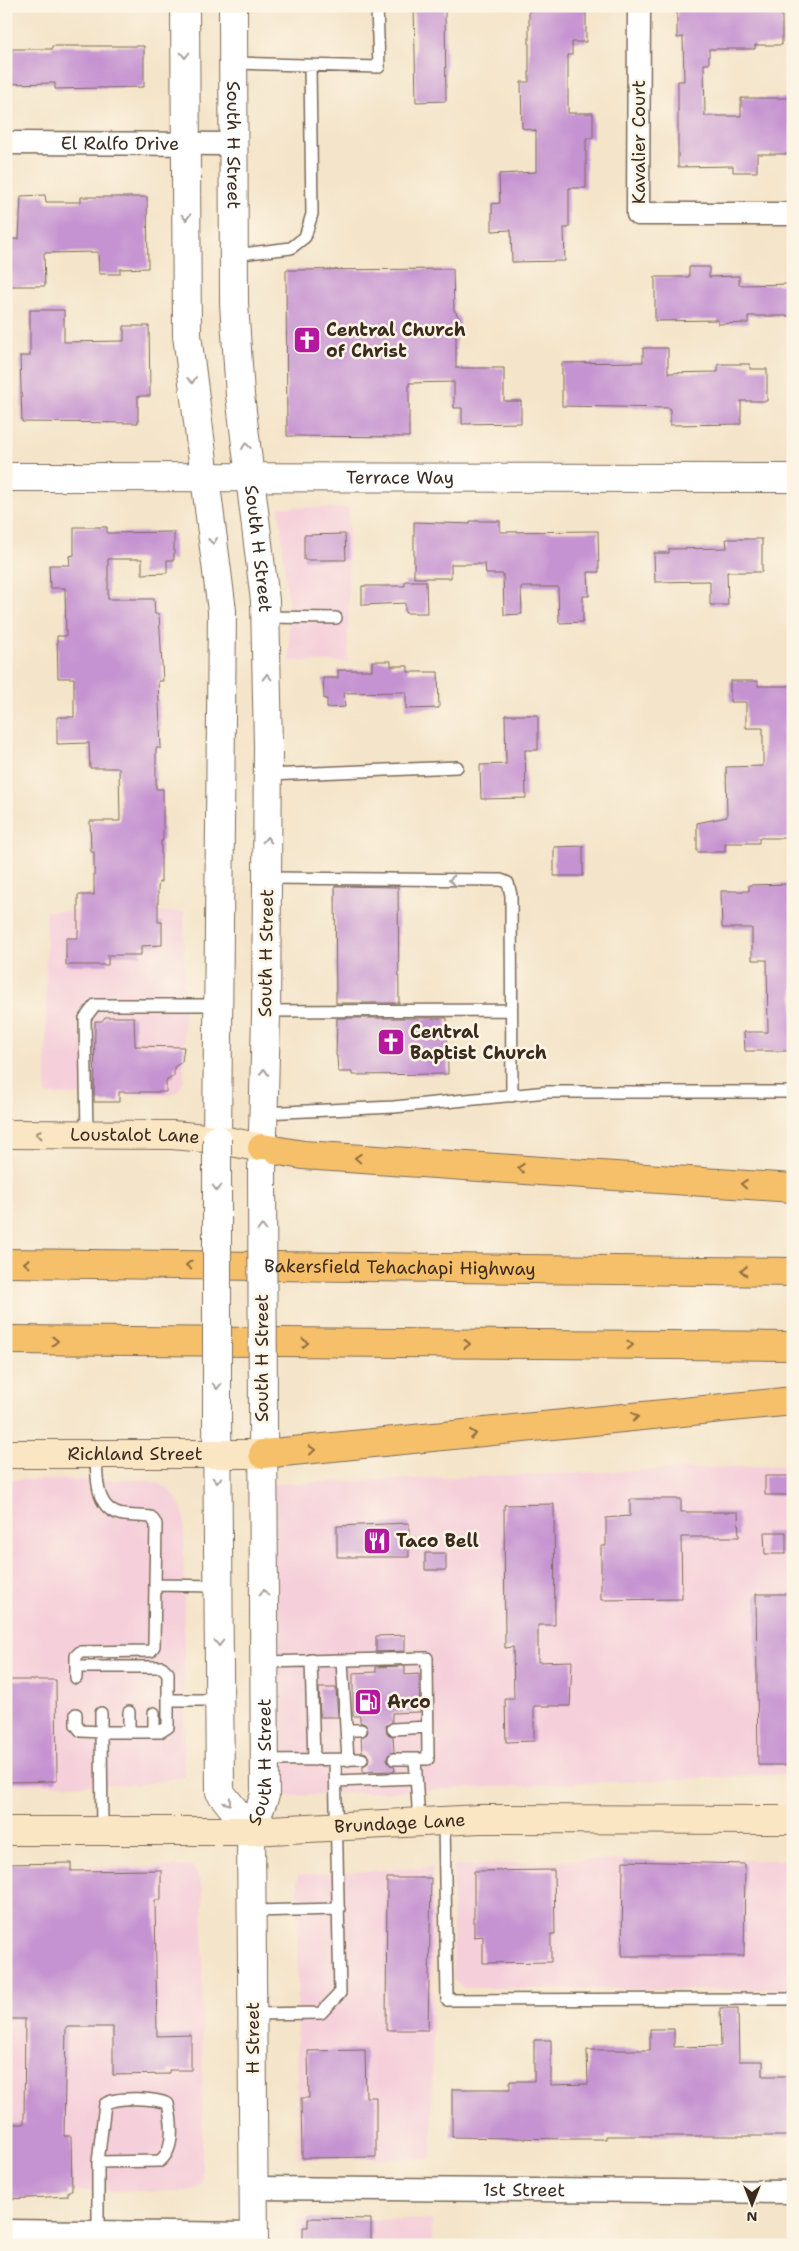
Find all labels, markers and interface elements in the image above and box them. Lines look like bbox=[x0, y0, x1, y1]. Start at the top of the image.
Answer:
one-way arrow bbox=[180, 52, 190, 59]
street label: Kavalier Court bbox=[627, 80, 651, 204]
street label: South H Street bbox=[221, 81, 246, 209]
street label: El Ralfo Drive bbox=[61, 131, 179, 156]
one-way arrow bbox=[181, 214, 191, 222]
place label: Central Church of Christ bbox=[326, 318, 466, 363]
church icon: Central Church of Christ bbox=[292, 325, 322, 355]
one-way arrow bbox=[186, 376, 197, 384]
one-way arrow bbox=[241, 442, 252, 450]
street label: Terrace Way bbox=[346, 465, 454, 490]
street label: South H Street bbox=[239, 484, 277, 613]
one-way arrow bbox=[207, 537, 218, 545]
one-way arrow bbox=[262, 673, 272, 680]
one-way arrow bbox=[262, 835, 273, 843]
one-way arrow bbox=[448, 874, 456, 885]
street label: South H Street bbox=[253, 889, 279, 1017]
place label: Central Baptist Church bbox=[410, 1020, 547, 1065]
church icon: Central Baptist Church bbox=[376, 1027, 406, 1057]
one-way arrow bbox=[259, 1068, 269, 1076]
street label: Loustalot Lane bbox=[70, 1122, 201, 1149]
one-way arrow bbox=[35, 1129, 42, 1139]
one-way arrow bbox=[354, 1153, 362, 1164]
one-way arrow bbox=[516, 1163, 524, 1174]
one-way arrow bbox=[740, 1179, 748, 1190]
one-way arrow bbox=[212, 1184, 222, 1192]
one-way arrow bbox=[257, 1224, 267, 1232]
street label: Bakersfield Tehachapi Highway bbox=[264, 1254, 536, 1281]
one-way arrow bbox=[23, 1258, 30, 1268]
one-way arrow bbox=[185, 1259, 193, 1270]
one-way arrow bbox=[740, 1266, 748, 1276]
street label: South H Street bbox=[250, 1294, 274, 1422]
one-way arrow bbox=[52, 1336, 59, 1346]
one-way arrow bbox=[301, 1337, 309, 1348]
one-way arrow bbox=[464, 1339, 472, 1349]
one-way arrow bbox=[626, 1340, 634, 1350]
one-way arrow bbox=[212, 1382, 222, 1390]
one-way arrow bbox=[631, 1412, 639, 1423]
one-way arrow bbox=[470, 1429, 478, 1440]
street label: Richland Street bbox=[67, 1442, 203, 1466]
one-way arrow bbox=[308, 1445, 316, 1456]
one-way arrow bbox=[212, 1476, 222, 1484]
restaurant icon: Taco Bell bbox=[362, 1526, 392, 1556]
place label: Taco Bell bbox=[396, 1529, 479, 1553]
one-way arrow bbox=[259, 1589, 269, 1596]
one-way arrow bbox=[214, 1639, 224, 1647]
fuel station icon: Arco bbox=[353, 1687, 383, 1717]
place label: Arco bbox=[387, 1690, 431, 1714]
street label: South H Street bbox=[242, 1698, 277, 1829]
one-way arrow bbox=[223, 1797, 232, 1806]
street label: Brundage Lane bbox=[333, 1808, 466, 1839]
street label: H Street bbox=[241, 2002, 265, 2074]
street label: 1st Street bbox=[483, 2178, 565, 2202]
north arrow bbox=[726, 2178, 776, 2228]
text: N bbox=[746, 2208, 758, 2226]

